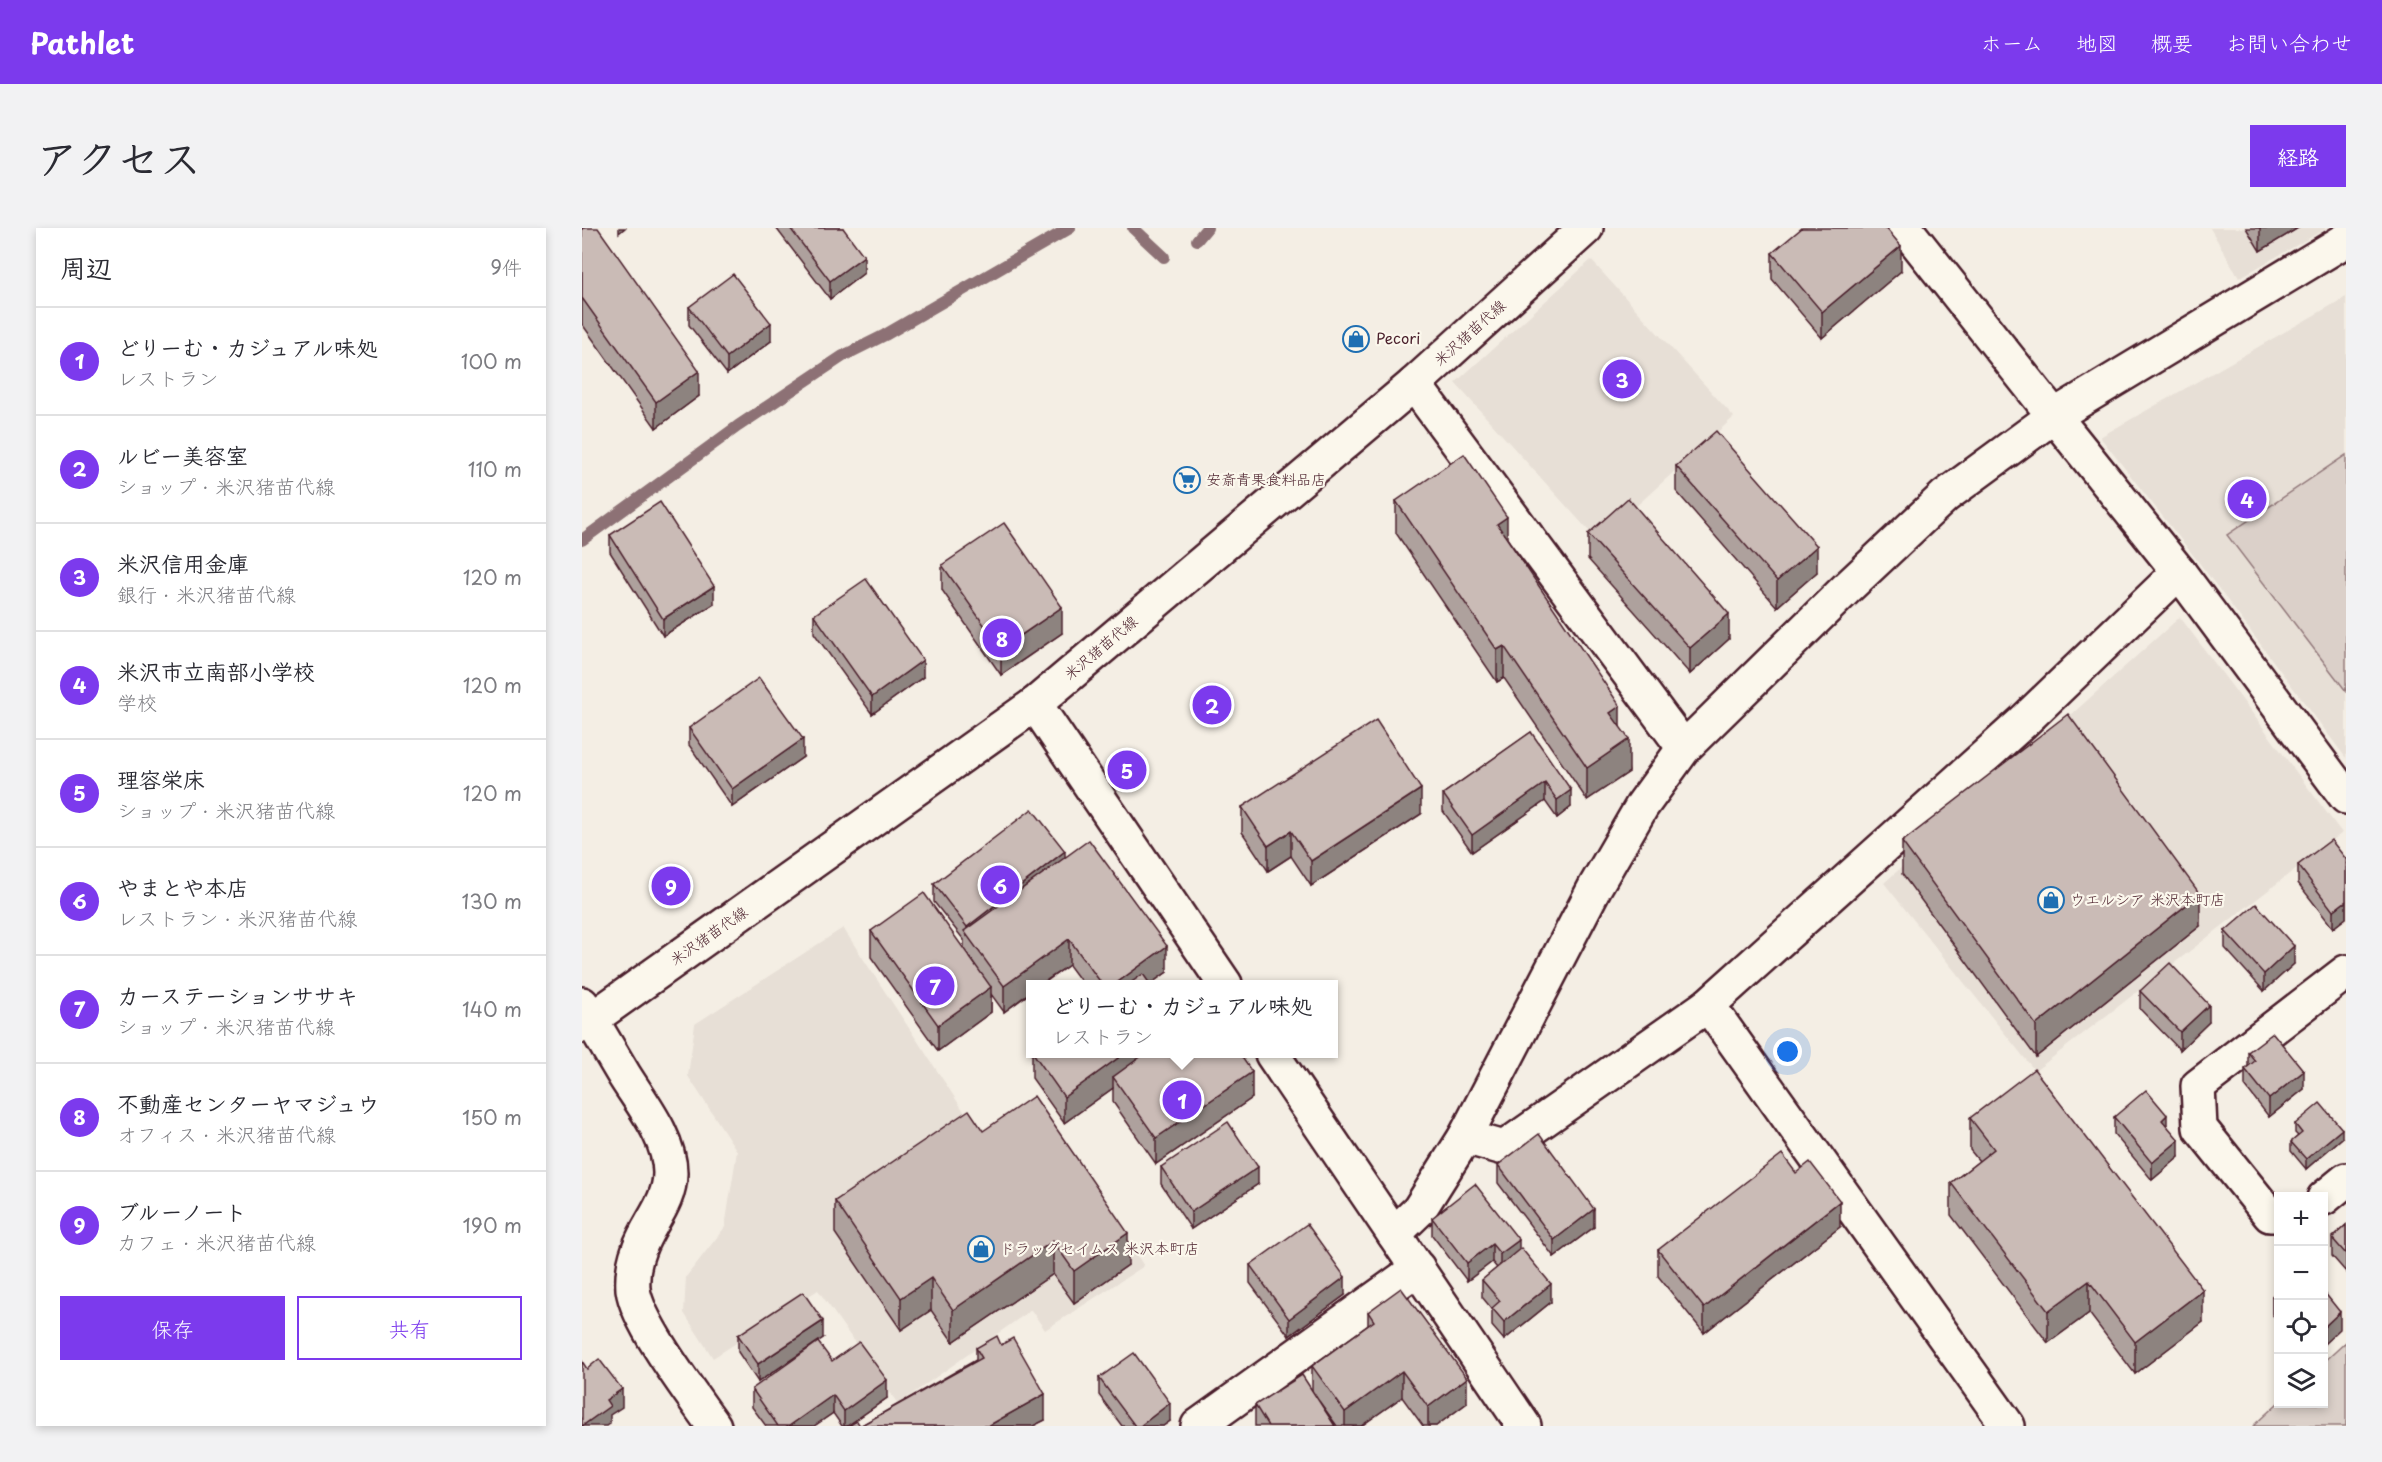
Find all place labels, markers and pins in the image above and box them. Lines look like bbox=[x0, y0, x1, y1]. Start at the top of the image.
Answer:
shop icon: Pecori bbox=[1341, 324, 1371, 354]
place label: Pecori bbox=[1376, 326, 1420, 349]
pin: 3 bbox=[1602, 356, 1642, 402]
supermarket icon: 安斎青果食料品店 bbox=[1172, 465, 1202, 495]
place label: 安斎青果食料品店 bbox=[1206, 467, 1326, 490]
pin: 4 bbox=[2228, 476, 2266, 522]
pin: 8 bbox=[982, 616, 1022, 660]
pin: 2 bbox=[1192, 682, 1232, 728]
pin: 5 bbox=[1108, 748, 1146, 792]
pin: 6 bbox=[980, 862, 1020, 908]
pin: 9 bbox=[652, 864, 691, 908]
shop icon: ウエルシア 米沢本町店 bbox=[2036, 885, 2066, 915]
place label: ウエルシア 米沢本町店 bbox=[2070, 887, 2225, 910]
pin: 7 bbox=[916, 964, 954, 1008]
pin: 1 bbox=[1162, 1078, 1202, 1122]
shop icon: ドラッグセイムス 米沢本町店 bbox=[966, 1234, 996, 1264]
place label: ドラッグセイムス 米沢本町店 bbox=[1000, 1236, 1199, 1259]

